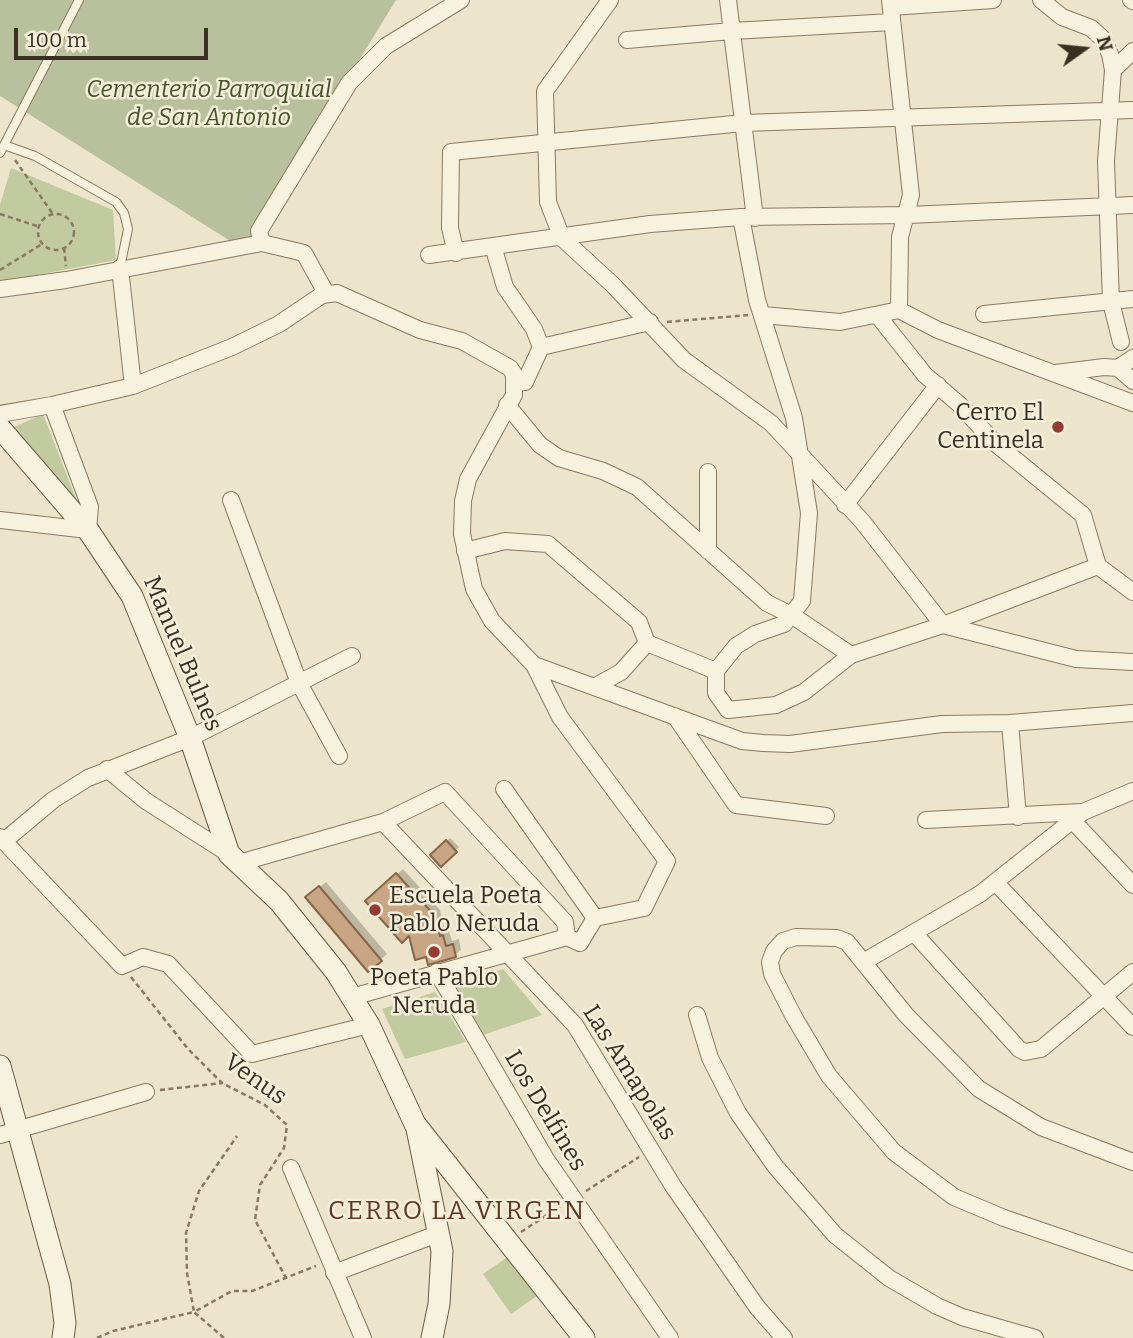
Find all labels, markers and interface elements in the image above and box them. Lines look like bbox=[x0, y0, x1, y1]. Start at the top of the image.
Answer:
scale bar bbox=[18, 14, 212, 58]
north arrow bbox=[1049, 14, 1119, 84]
text: 100 m bbox=[27, 27, 87, 53]
text: N bbox=[1092, 33, 1118, 53]
park label: Cementerio Parroquial de San Antonio bbox=[86, 76, 332, 132]
place label: Cerro El Centinela bbox=[937, 399, 1044, 455]
marker: Cerro El Centinela bbox=[1050, 419, 1066, 435]
street label: Manuel Bulnes bbox=[136, 572, 228, 736]
place label: Escuela Poeta Pablo Neruda bbox=[389, 882, 542, 938]
marker: Escuela Poeta Pablo Neruda bbox=[367, 902, 383, 918]
marker: Poeta Pablo Neruda bbox=[426, 944, 442, 960]
place label: Poeta Pablo Neruda bbox=[370, 964, 498, 1020]
street label: Las Amapolas bbox=[576, 1000, 682, 1146]
street label: Los Delfines bbox=[498, 1045, 592, 1177]
street label: Venus bbox=[218, 1048, 292, 1112]
district label: CERRO LA VIRGEN bbox=[330, 1196, 584, 1228]

